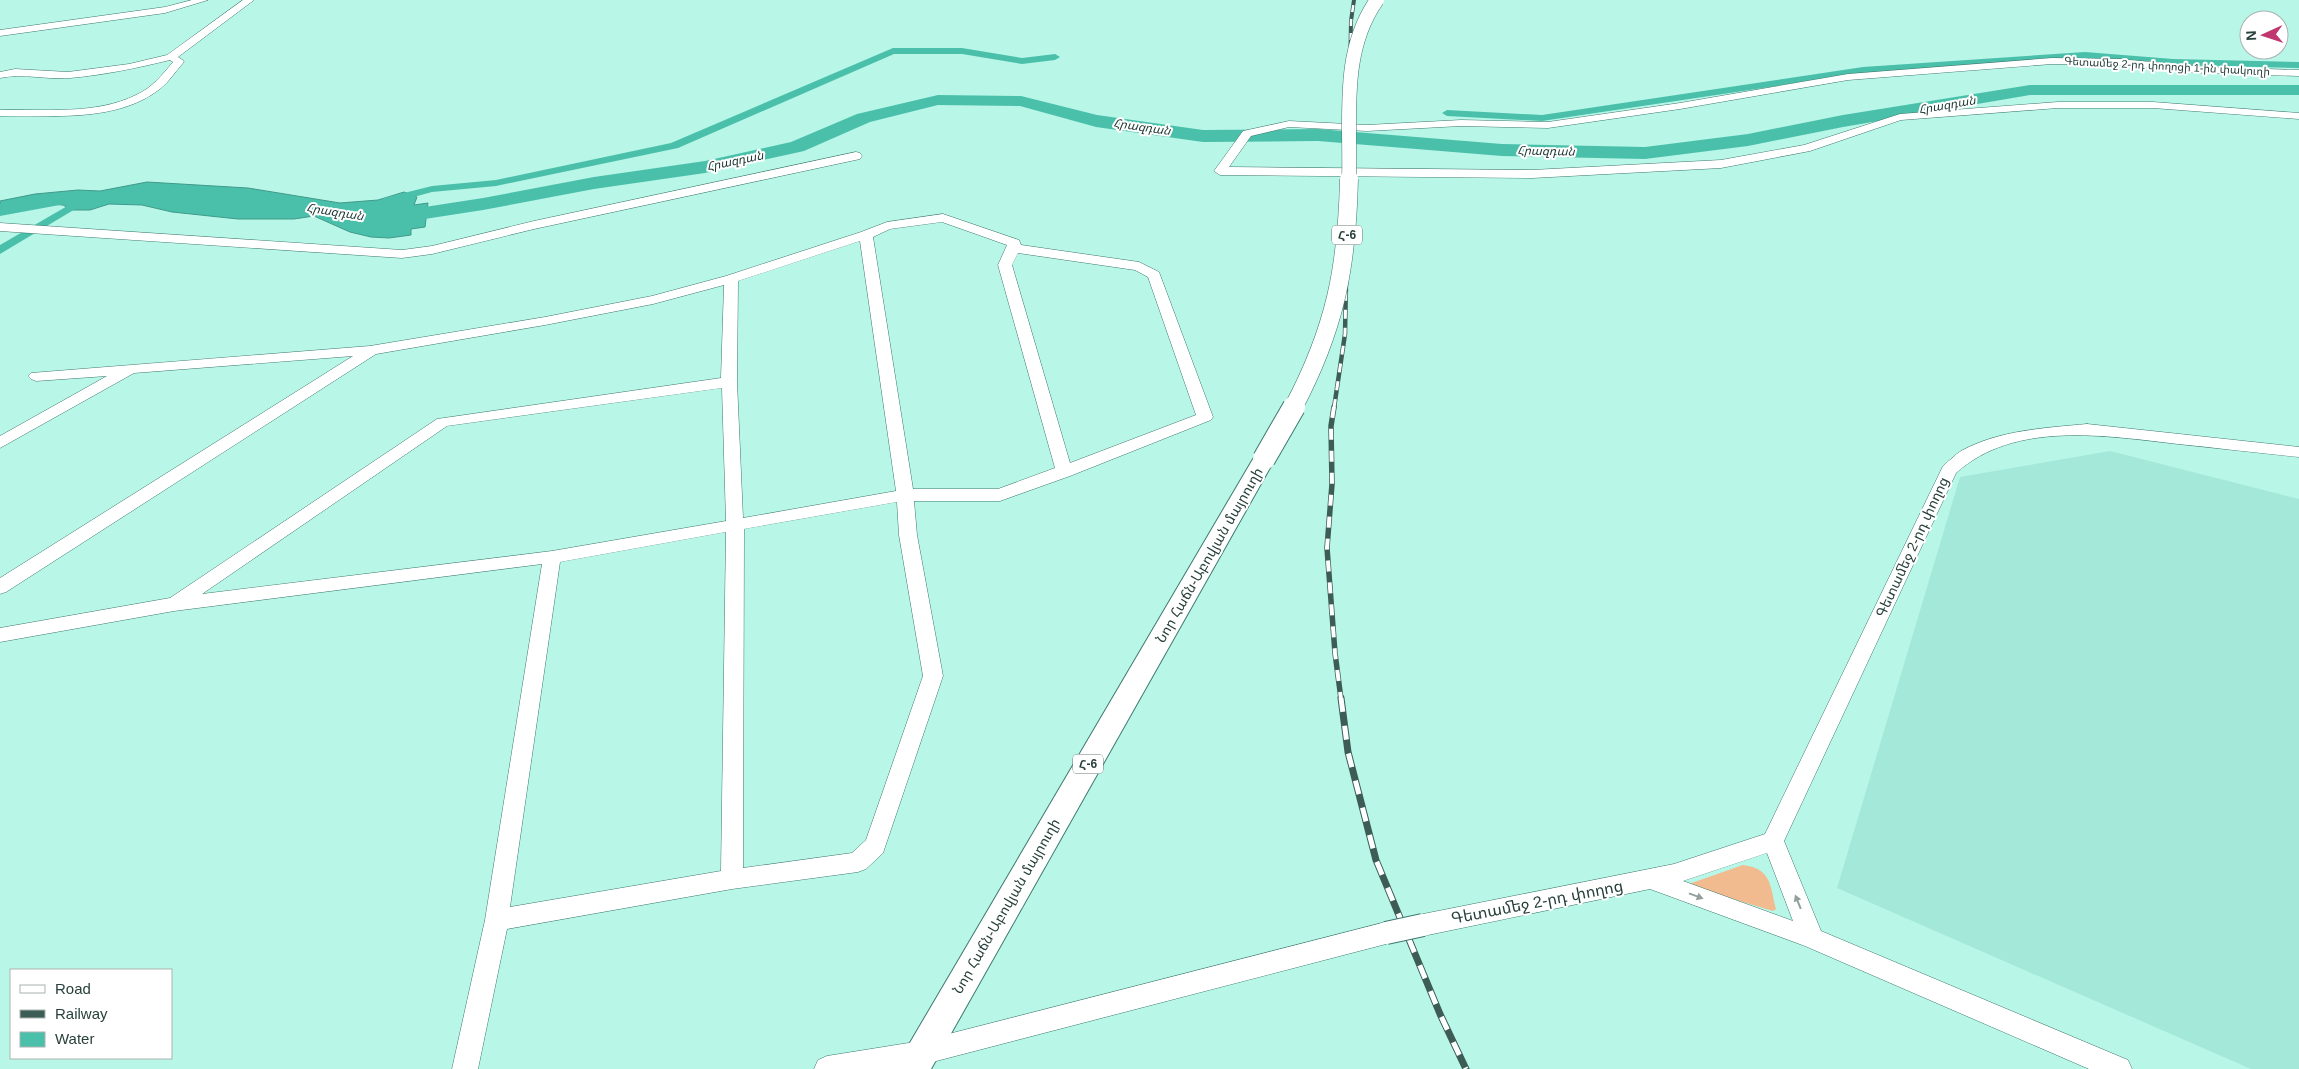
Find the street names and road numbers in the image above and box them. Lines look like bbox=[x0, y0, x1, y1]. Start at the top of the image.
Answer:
street label: Գետամեջ 2-րդ փողոցի 1-ին փակուղի bbox=[2064, 55, 2270, 78]
road number: Հ-6 bbox=[1332, 226, 1362, 244]
street label: Նոր Հաճն-Աբովյան մայրուղի bbox=[1152, 464, 1266, 646]
street label: Գետամեջ 2-րդ փողոց bbox=[1872, 474, 1952, 620]
road number: Հ-6 bbox=[1073, 754, 1103, 774]
street label: Նոր Հաճն-Աբովյան մայրուղի bbox=[949, 815, 1063, 997]
street label: Գետամեջ 2-րդ փողոց bbox=[1450, 877, 1625, 928]

